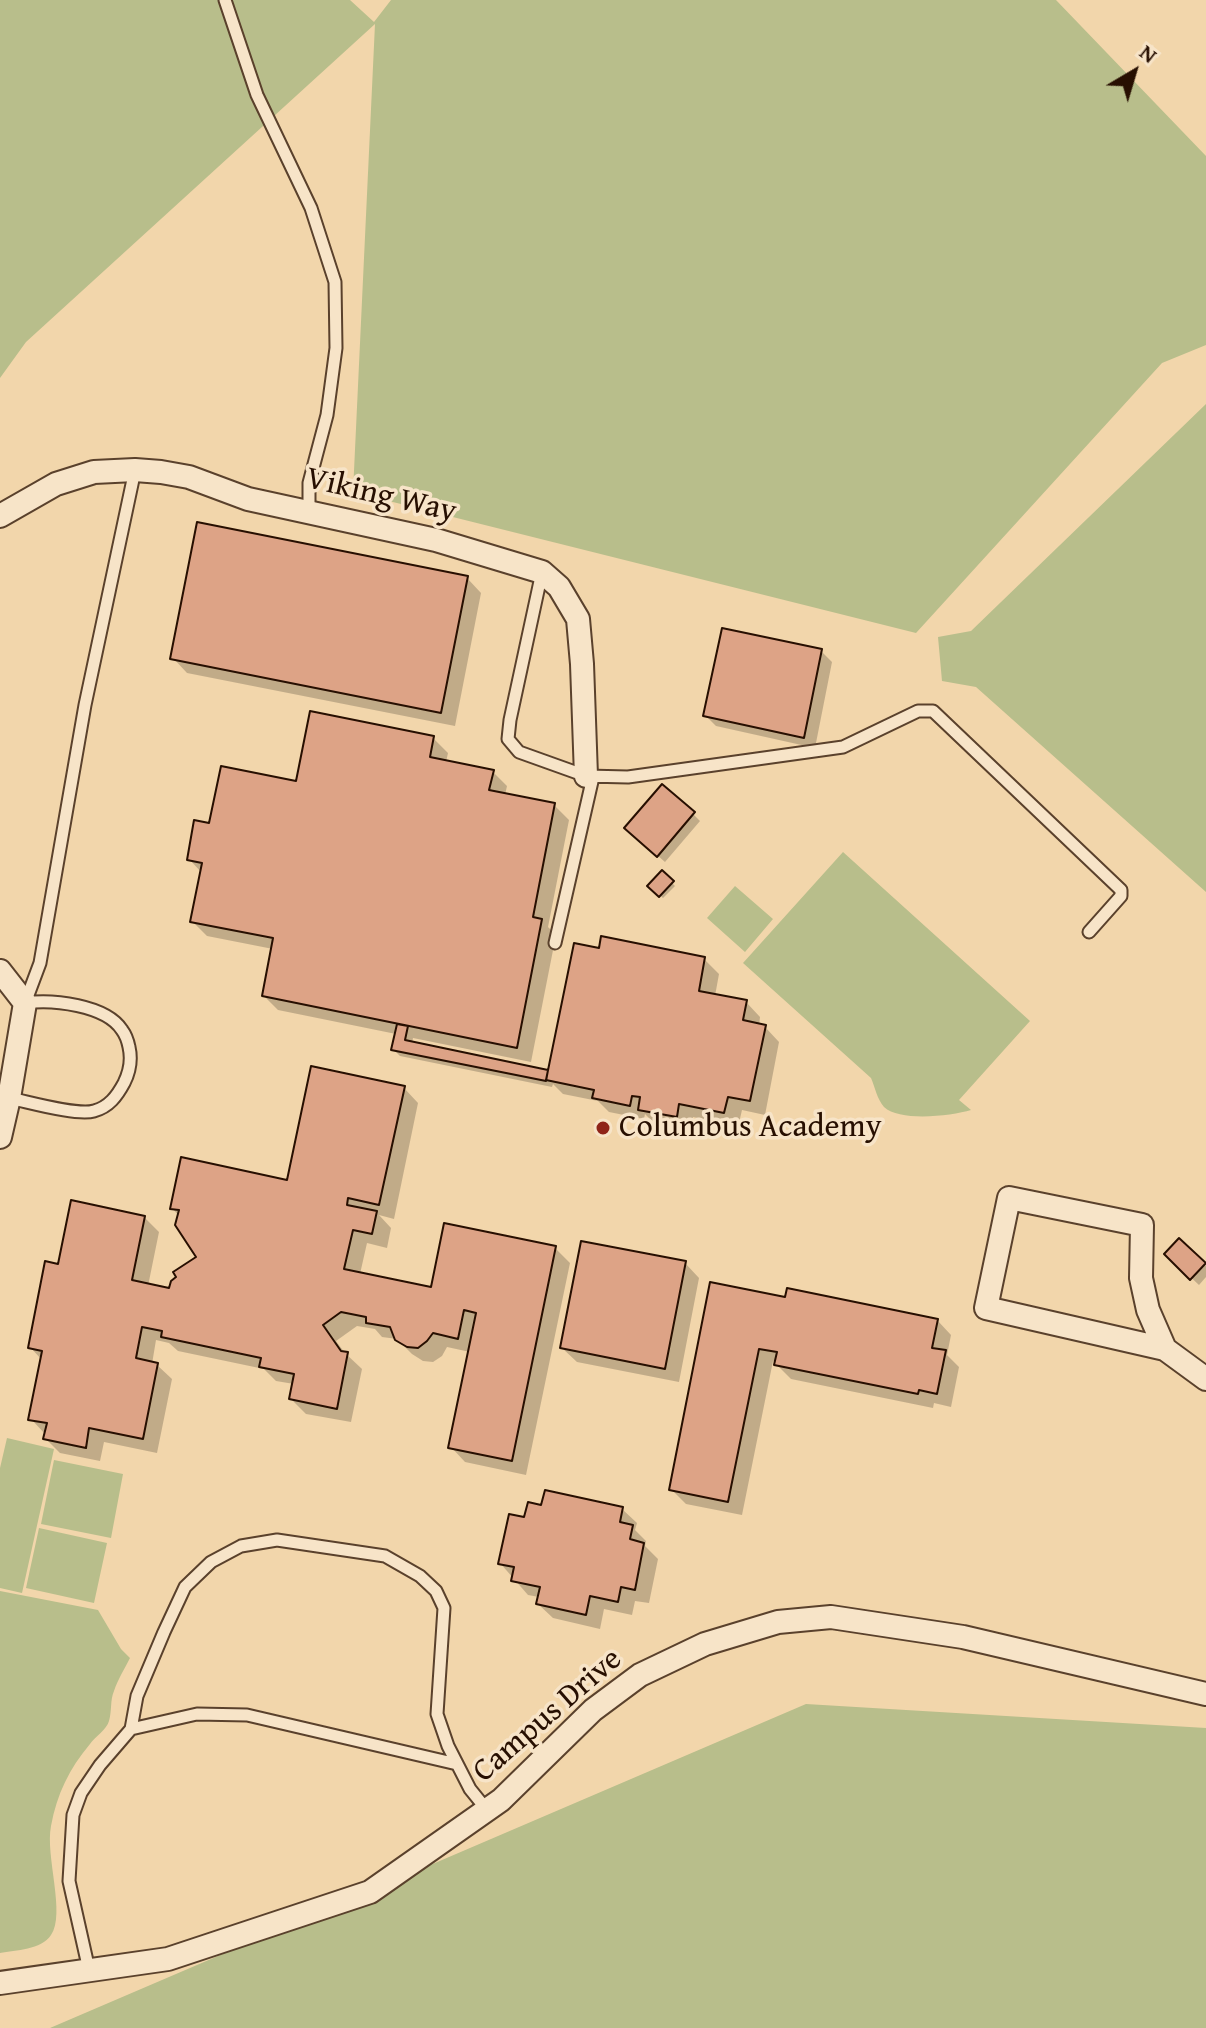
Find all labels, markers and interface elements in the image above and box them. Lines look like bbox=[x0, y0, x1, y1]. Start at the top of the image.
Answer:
north arrow bbox=[1094, 32, 1174, 112]
text: N bbox=[1133, 36, 1164, 70]
street label: Viking Way bbox=[302, 460, 460, 532]
place label: Columbus Academy bbox=[619, 1109, 882, 1147]
marker: Columbus Academy bbox=[594, 1119, 612, 1137]
street label: Campus Drive bbox=[466, 1641, 630, 1791]

